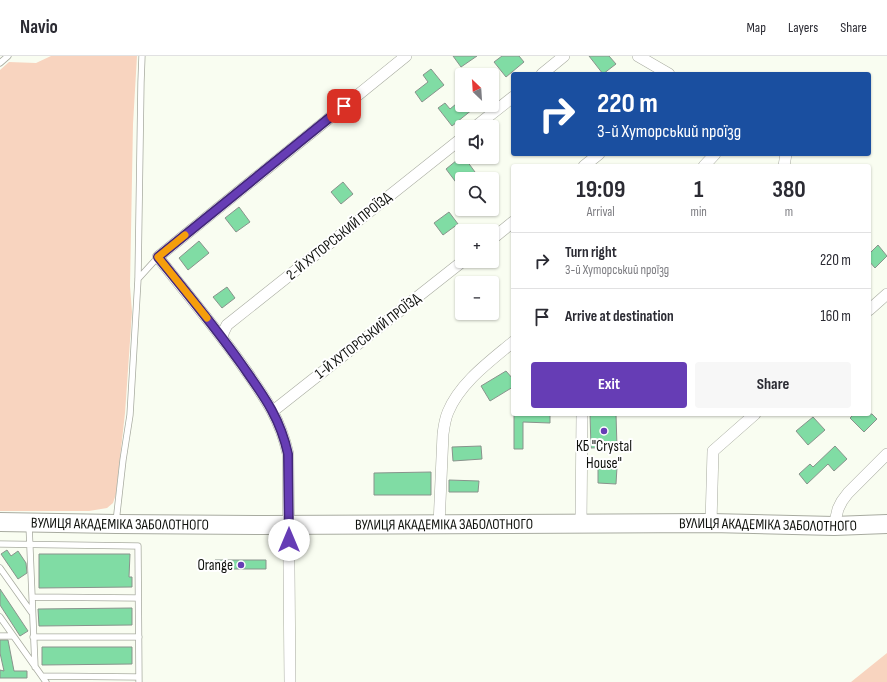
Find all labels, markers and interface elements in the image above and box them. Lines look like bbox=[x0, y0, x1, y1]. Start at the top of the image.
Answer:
text: Navio bbox=[20, 16, 58, 39]
text: Map bbox=[746, 19, 766, 36]
text: Layers bbox=[788, 19, 818, 36]
text: Share bbox=[840, 19, 867, 36]
north arrow bbox=[455, 68, 499, 112]
map controls bbox=[455, 68, 499, 320]
text: 220 m bbox=[597, 87, 658, 120]
icon: right bbox=[531, 88, 583, 140]
pin bbox=[327, 89, 361, 123]
icon: arrive bbox=[333, 95, 355, 117]
button: sound bbox=[455, 120, 499, 164]
text: 3-й Хуторський проїзд bbox=[597, 121, 741, 142]
button: search bbox=[455, 172, 499, 216]
text: 19:09 bbox=[576, 175, 625, 204]
text: 1 bbox=[694, 175, 703, 204]
text: 380 bbox=[772, 175, 806, 204]
street label: 2-Й ХУТОРСЬКИЙ ПРОЇЗД bbox=[282, 187, 396, 284]
text: Arrival bbox=[587, 204, 615, 220]
text: min bbox=[691, 204, 707, 220]
text: m bbox=[785, 204, 793, 220]
button: + bbox=[455, 224, 499, 268]
text: Turn right bbox=[565, 243, 617, 262]
icon: right bbox=[531, 250, 553, 272]
text: 220 m bbox=[820, 251, 851, 270]
text: 3-й Хуторський проїзд bbox=[565, 262, 669, 278]
button: − bbox=[455, 276, 499, 320]
street label: 1-Й ХУТОРСЬКИЙ ПРОЇЗД bbox=[311, 288, 425, 383]
icon: arrive bbox=[531, 306, 553, 328]
text: Arrive at destination bbox=[565, 307, 674, 326]
text: 160 m bbox=[820, 307, 851, 326]
button: Exit bbox=[531, 362, 687, 408]
button: Share bbox=[695, 362, 851, 408]
marker: КБ "Crystal House" bbox=[599, 426, 609, 436]
place label: КБ "Crystal House" bbox=[576, 437, 632, 473]
street label: ВУЛИЦЯ АКАДЕМІКА ЗАБОЛОТНОГО bbox=[31, 513, 209, 534]
street label: ВУЛИЦЯ АКАДЕМІКА ЗАБОЛОТНОГО bbox=[679, 513, 857, 536]
street label: ВУЛИЦЯ АКАДЕМІКА ЗАБОЛОТНОГО bbox=[355, 514, 533, 534]
position arrow bbox=[268, 519, 310, 561]
place label: Orange bbox=[197, 556, 233, 575]
marker: Orange bbox=[236, 560, 246, 570]

